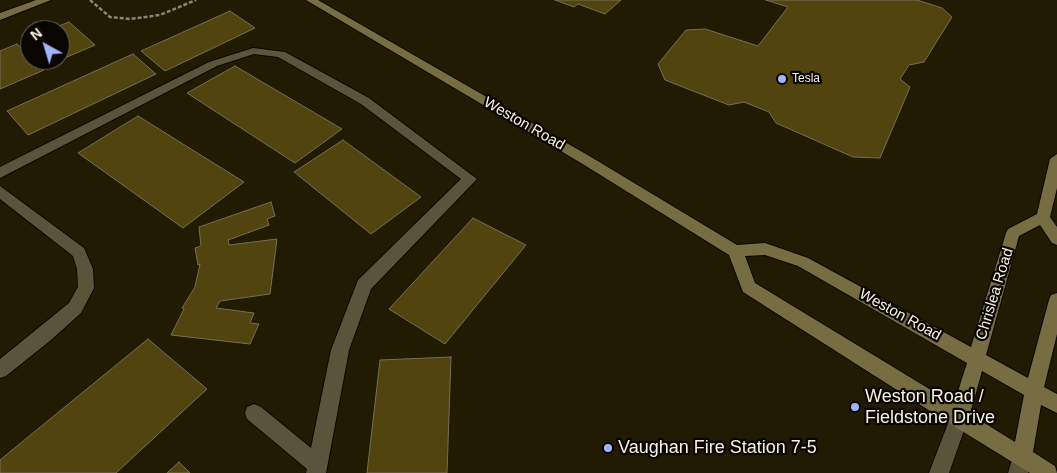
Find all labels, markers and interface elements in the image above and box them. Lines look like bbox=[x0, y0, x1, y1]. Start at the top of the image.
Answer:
north arrow bbox=[20, 20, 70, 70]
text: N bbox=[27, 25, 45, 44]
place label: Tesla bbox=[792, 72, 820, 86]
marker: Tesla bbox=[776, 73, 788, 85]
street label: Weston Road bbox=[480, 94, 568, 154]
street label: Chrislea Road bbox=[972, 246, 1018, 342]
street label: Weston Road bbox=[856, 285, 944, 345]
place label: Weston Road / Fieldstone Drive bbox=[865, 386, 995, 428]
marker: Weston Road / Fieldstone Drive bbox=[849, 401, 861, 413]
place label: Vaughan Fire Station 7-5 bbox=[618, 437, 817, 459]
marker: Vaughan Fire Station 7-5 bbox=[602, 442, 614, 454]

